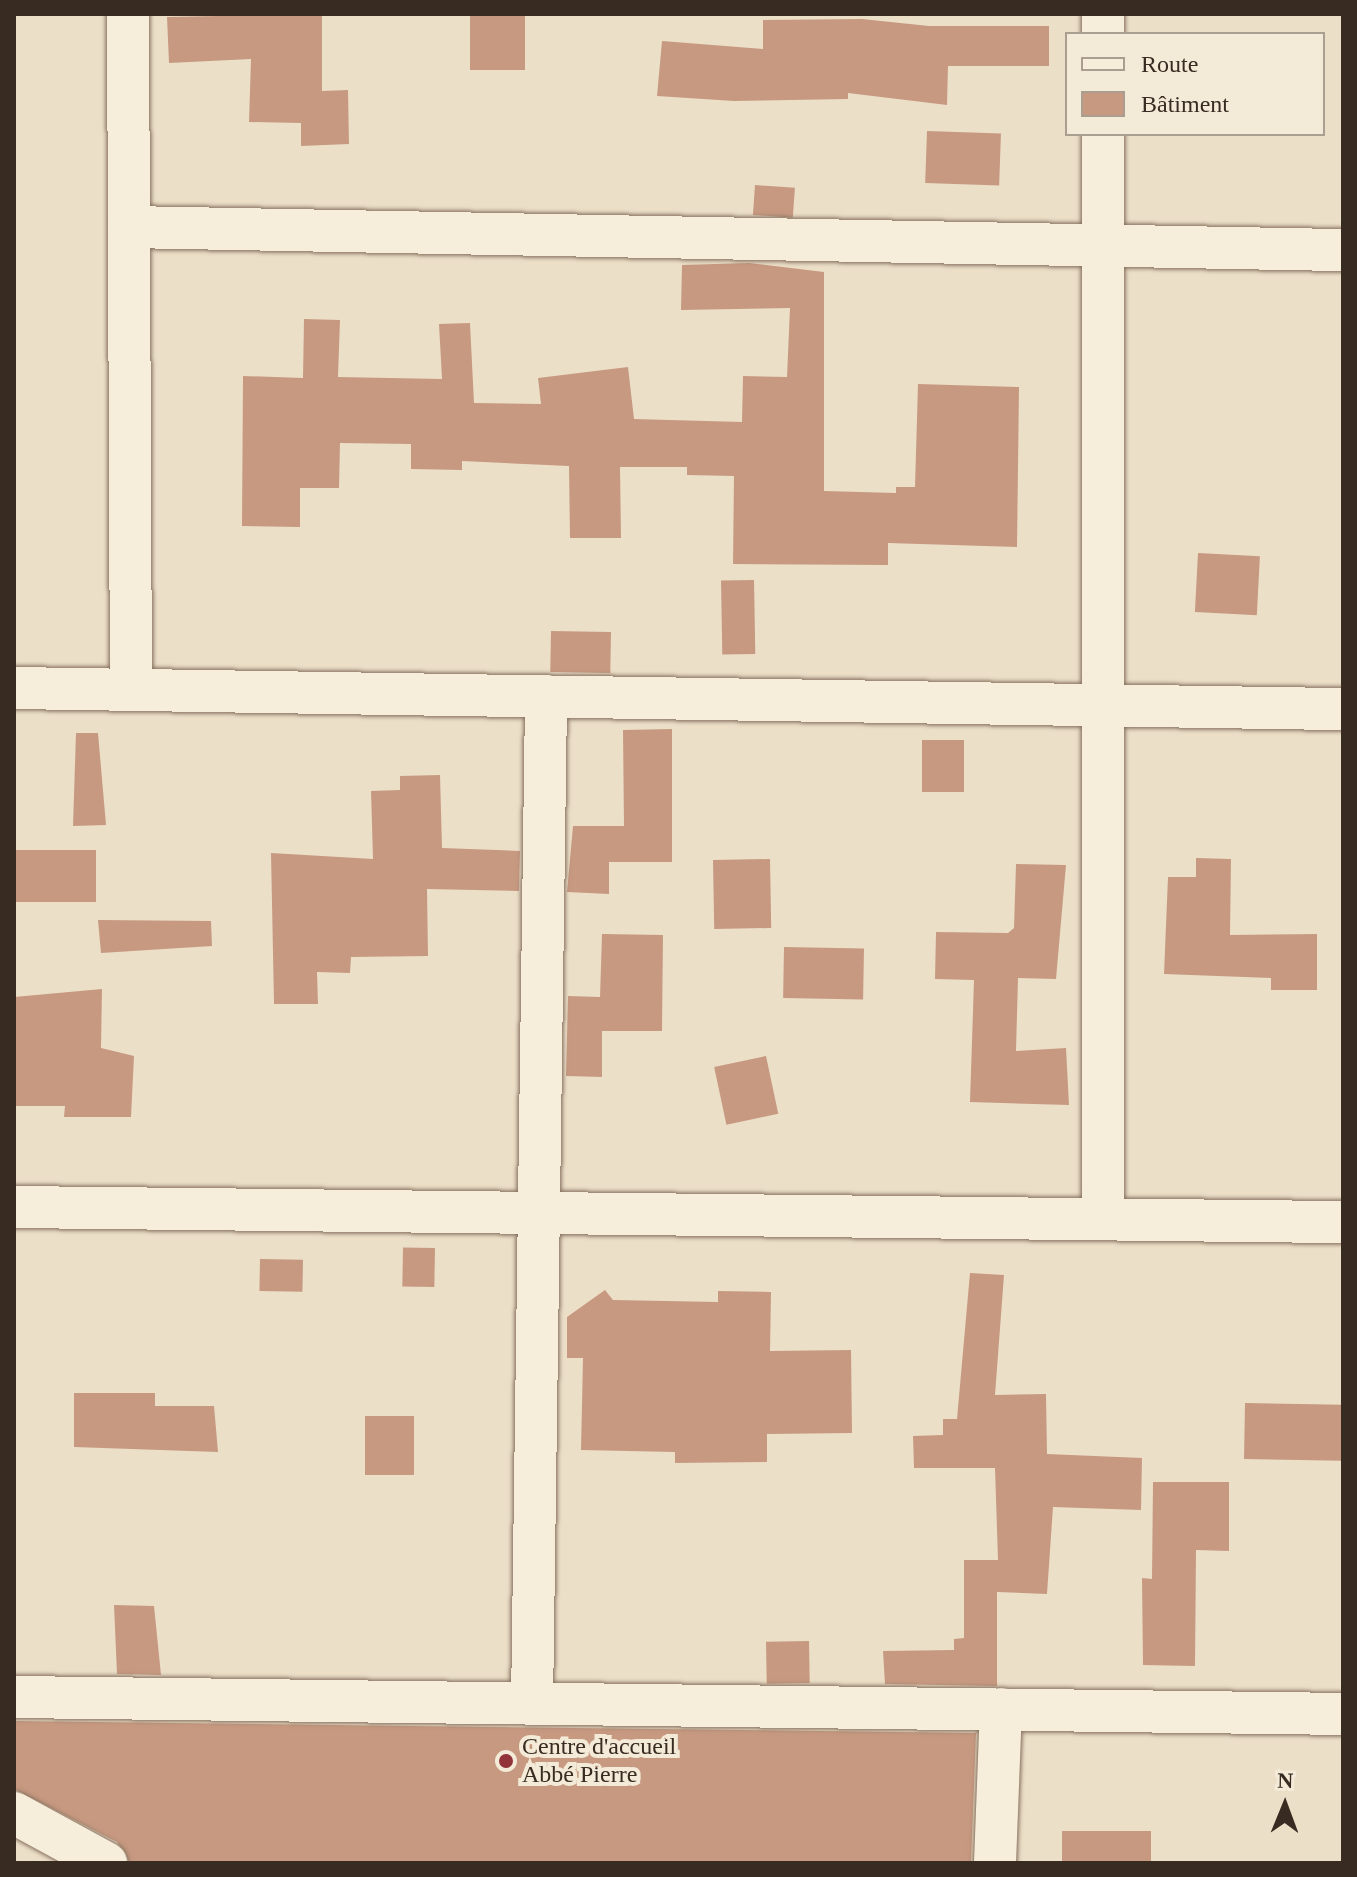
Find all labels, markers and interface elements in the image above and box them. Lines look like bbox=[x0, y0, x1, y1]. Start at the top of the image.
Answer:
legend bbox=[1065, 32, 1325, 136]
text: Route bbox=[1141, 51, 1198, 77]
text: Bâtiment bbox=[1141, 91, 1229, 117]
place label: Centre d'accueil Abbé Pierre bbox=[522, 1733, 676, 1789]
marker: Centre d'accueil Abbé Pierre bbox=[497, 1752, 515, 1770]
north arrow bbox=[1245, 1765, 1325, 1845]
text: N bbox=[1277, 1768, 1294, 1793]

